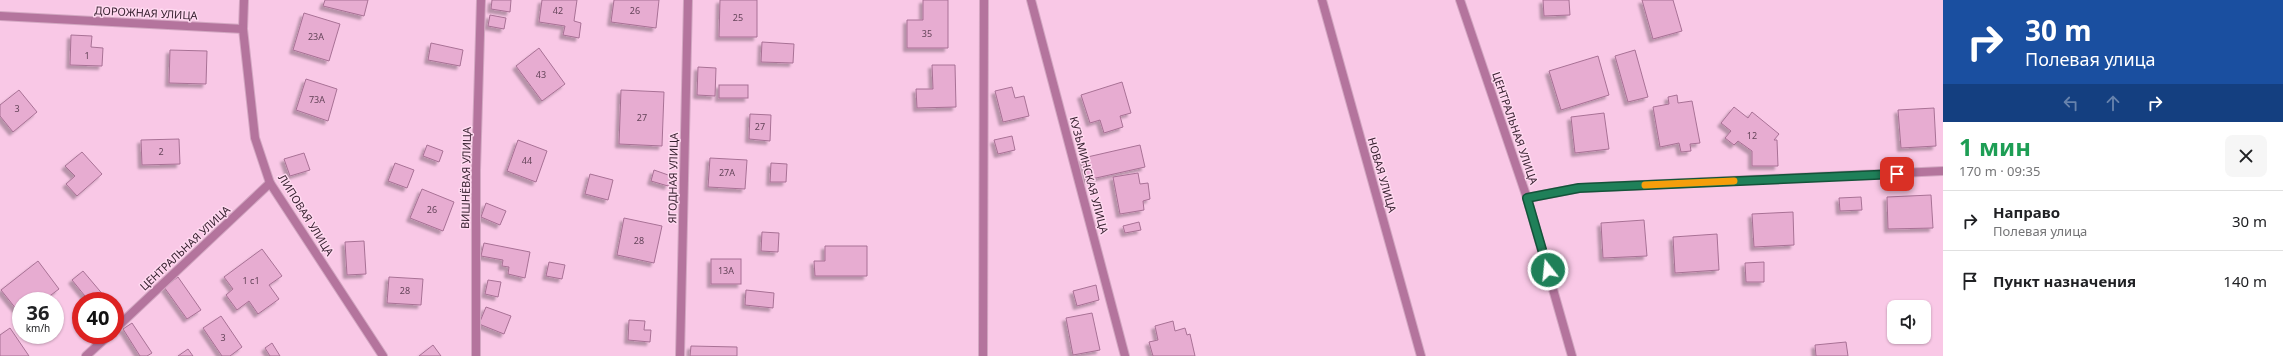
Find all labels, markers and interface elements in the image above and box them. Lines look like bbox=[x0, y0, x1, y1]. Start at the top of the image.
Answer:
street label: ДОРОЖНАЯ УЛИЦА bbox=[94, 2, 199, 23]
house number: 42 bbox=[553, 4, 563, 17]
house number: 26 bbox=[630, 4, 640, 17]
house number: 25 bbox=[733, 11, 743, 24]
text: 30 m bbox=[2025, 11, 2092, 49]
icon: right bbox=[1959, 16, 2011, 68]
house number: 35 bbox=[922, 27, 932, 40]
house number: 23А bbox=[308, 30, 324, 43]
text: Полевая улица bbox=[2025, 47, 2156, 71]
house number: 1 bbox=[84, 49, 90, 62]
house number: 43 bbox=[536, 68, 546, 81]
street label: ЦЕНТРАЛЬНАЯ УЛИЦА bbox=[1489, 70, 1542, 187]
icon: left bbox=[2060, 92, 2082, 114]
icon: ahead bbox=[2102, 92, 2124, 114]
icon: right bbox=[2144, 92, 2166, 114]
house number: 73А bbox=[309, 93, 325, 106]
house number: 3 bbox=[14, 102, 20, 115]
house number: 27 bbox=[637, 111, 647, 124]
street label: КУЗЬМИНСКАЯ УЛИЦА bbox=[1067, 115, 1113, 236]
house number: 27 bbox=[755, 120, 765, 133]
street label: ВИШНЁВАЯ УЛИЦА bbox=[457, 126, 474, 229]
house number: 12 bbox=[1747, 129, 1757, 142]
text: 1 мин bbox=[1959, 130, 2031, 163]
street label: ЯГОДНАЯ УЛИЦА bbox=[664, 132, 681, 223]
button: close bbox=[2225, 135, 2267, 177]
street label: НОВАЯ УЛИЦА bbox=[1365, 136, 1401, 215]
house number: 2 bbox=[158, 145, 164, 158]
house number: 44 bbox=[522, 154, 532, 167]
pin bbox=[1880, 157, 1914, 191]
text: 170 m · 09:35 bbox=[1959, 162, 2040, 180]
icon: arrive bbox=[1886, 163, 1908, 185]
house number: 27А bbox=[719, 166, 735, 179]
street label: ЛИПОВАЯ УЛИЦА bbox=[275, 171, 338, 259]
street label: ЦЕНТРАЛЬНАЯ УЛИЦА bbox=[136, 201, 234, 293]
text: Направо bbox=[1993, 202, 2060, 222]
house number: 26 bbox=[427, 203, 437, 216]
icon: right bbox=[1959, 210, 1981, 232]
text: 30 m bbox=[2232, 211, 2267, 231]
text: Полевая улица bbox=[1993, 222, 2087, 240]
house number: 28 bbox=[634, 234, 644, 247]
position arrow bbox=[1527, 249, 1569, 291]
house number: 13А bbox=[718, 264, 734, 277]
icon: arrive bbox=[1959, 270, 1981, 292]
text: Пункт назначения bbox=[1993, 271, 2136, 291]
text: 140 m bbox=[2223, 271, 2267, 291]
house number: 1 с1 bbox=[242, 274, 260, 287]
house number: 28 bbox=[400, 284, 410, 297]
speed limit sign: 40 bbox=[72, 292, 124, 344]
text: 36 bbox=[27, 299, 49, 326]
map controls bbox=[1887, 300, 1931, 344]
button: sound bbox=[1887, 300, 1931, 344]
text: km/h bbox=[26, 321, 50, 335]
house number: 3 bbox=[220, 331, 226, 344]

